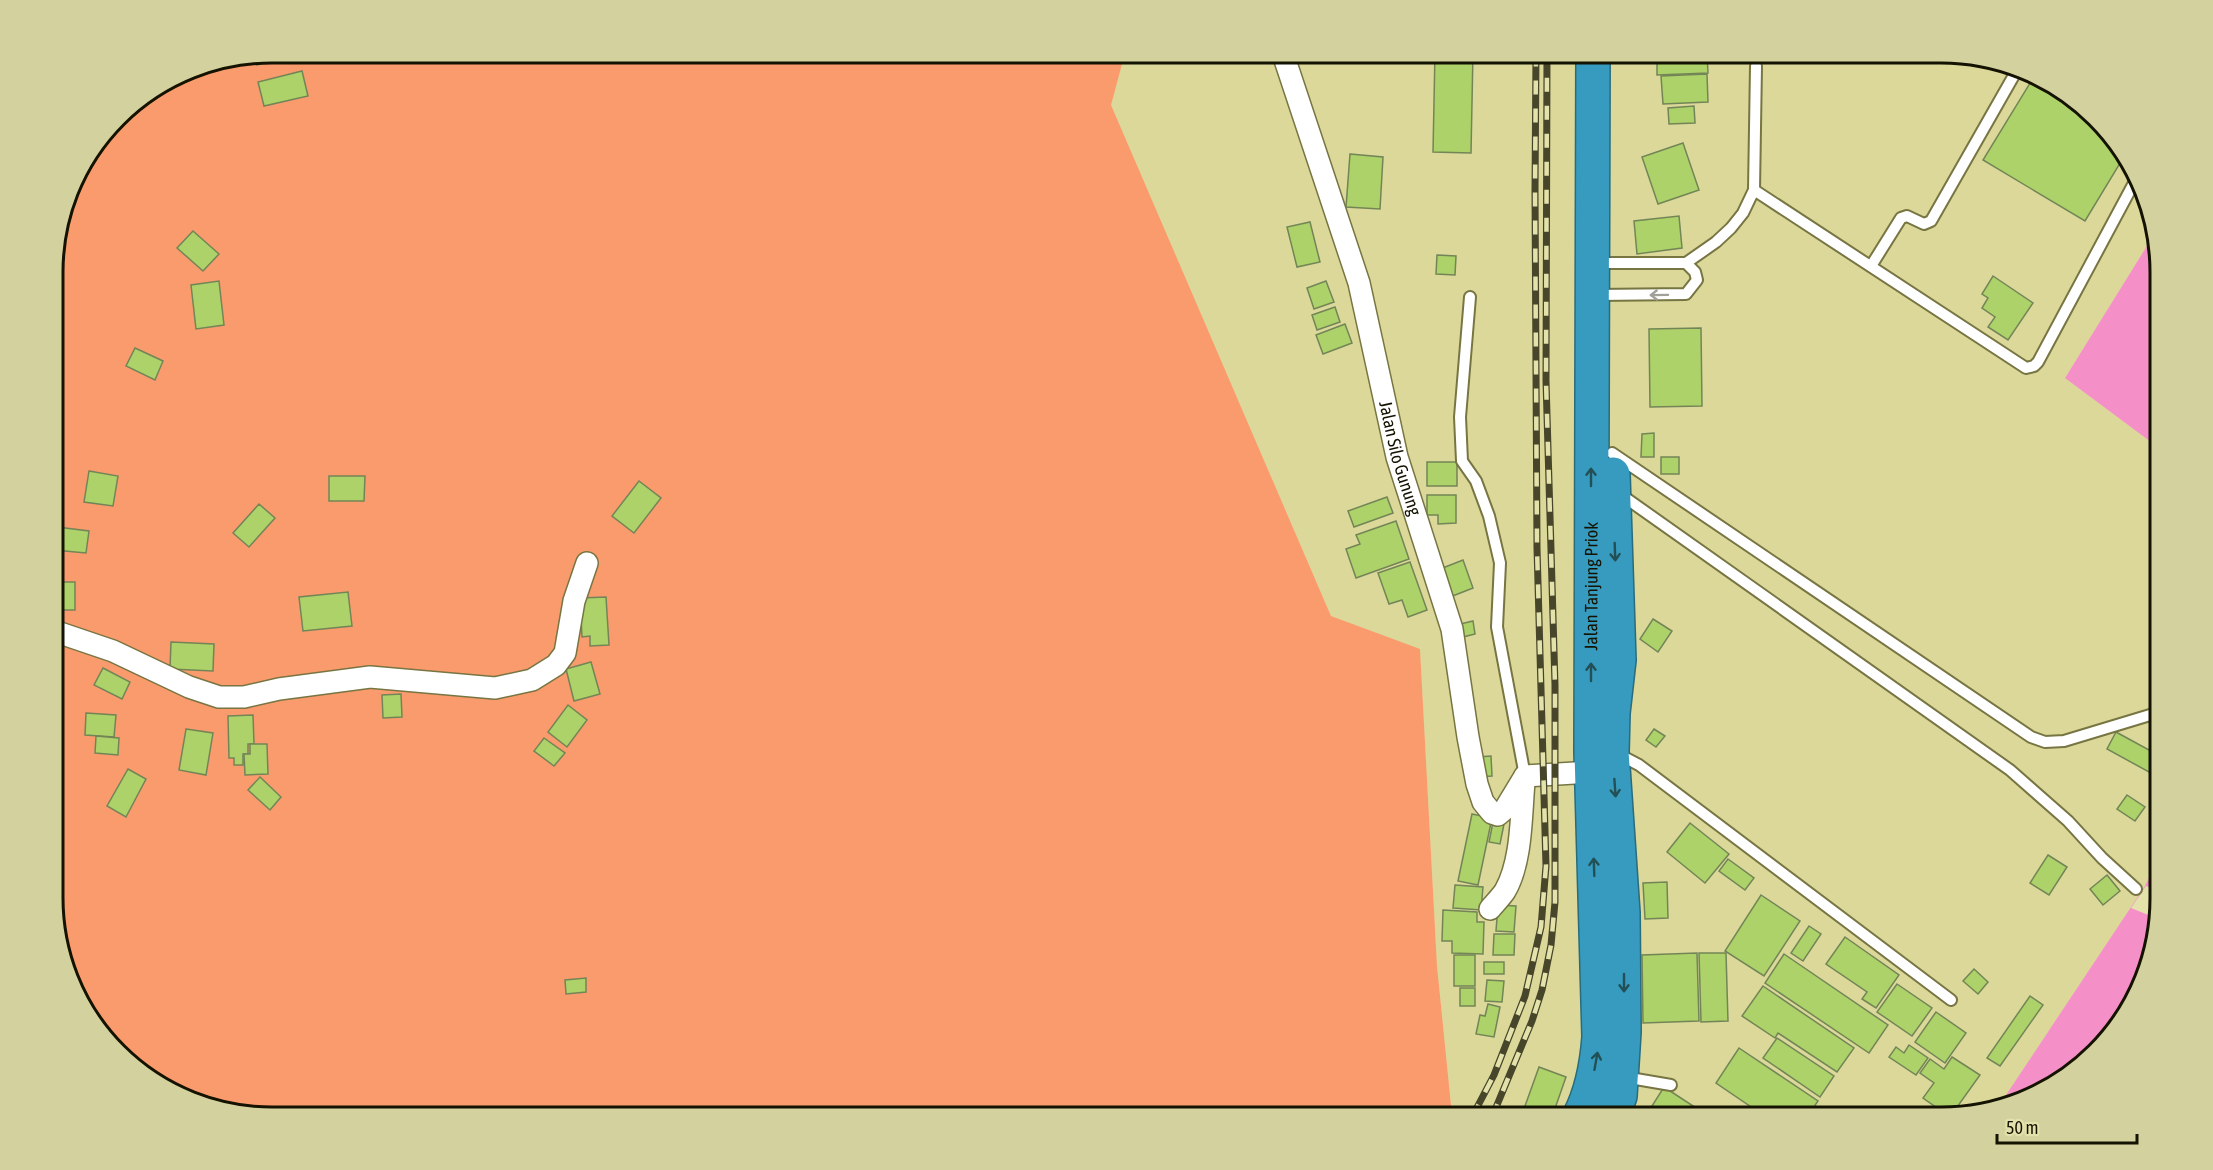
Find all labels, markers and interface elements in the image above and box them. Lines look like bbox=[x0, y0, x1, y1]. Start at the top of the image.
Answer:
one-way arrow bbox=[1649, 289, 1669, 301]
street label: Jalan Silo Gunung bbox=[1375, 399, 1426, 518]
one-way arrow bbox=[1585, 467, 1597, 487]
street label: Jalan Tanjung Priok bbox=[1580, 522, 1602, 651]
one-way arrow bbox=[1609, 541, 1620, 561]
one-way arrow bbox=[1585, 662, 1597, 682]
one-way arrow bbox=[1609, 778, 1620, 798]
one-way arrow bbox=[1588, 857, 1600, 877]
one-way arrow bbox=[1618, 973, 1630, 993]
one-way arrow bbox=[1591, 1052, 1602, 1072]
scale bar bbox=[1997, 1107, 2136, 1145]
text: 50 m bbox=[2006, 1117, 2038, 1138]

